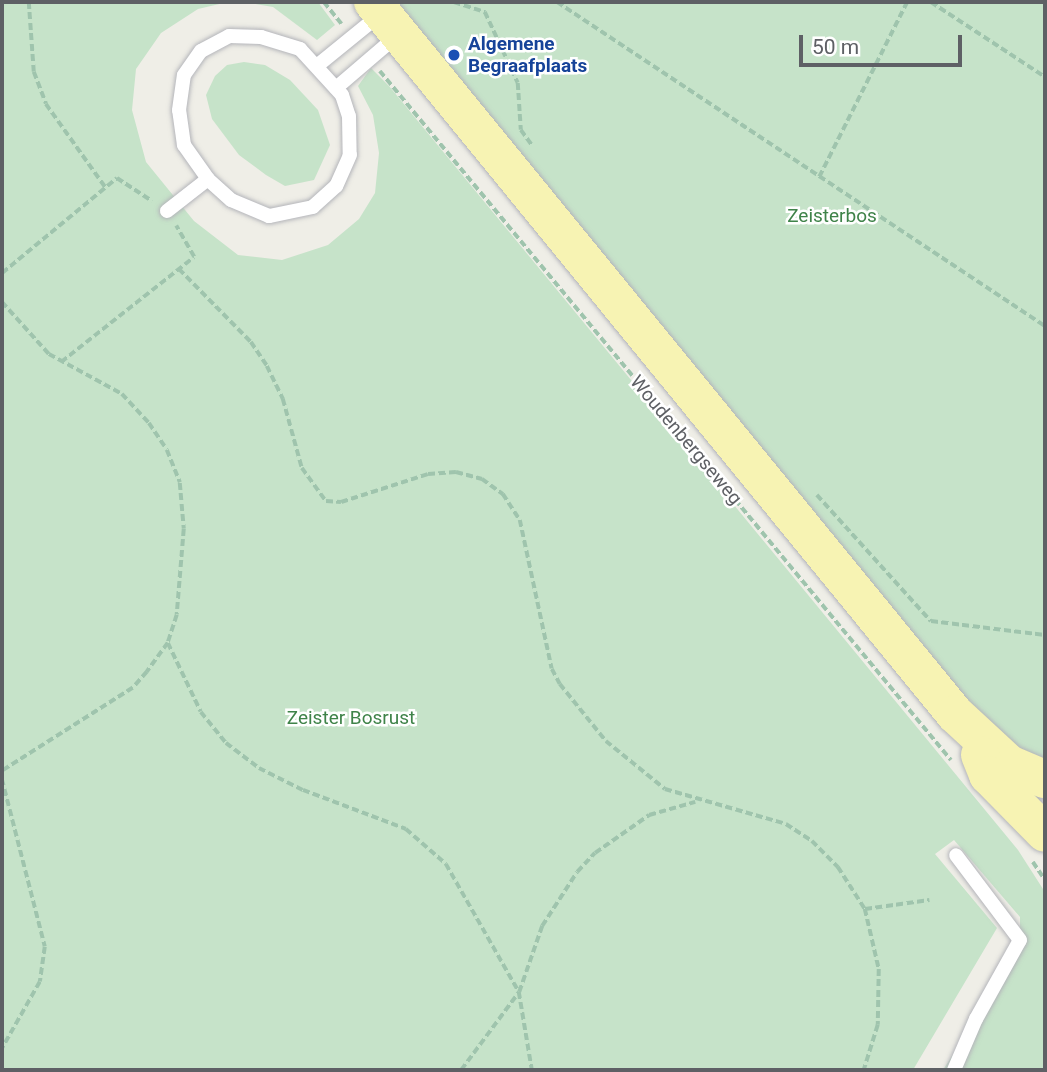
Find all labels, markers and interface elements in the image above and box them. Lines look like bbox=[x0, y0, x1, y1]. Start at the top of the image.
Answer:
scale bar bbox=[802, 21, 965, 65]
place label: Algemene Begraafplaats bbox=[468, 33, 587, 77]
text: 50 m bbox=[812, 35, 859, 59]
marker: Algemene Begraafplaats bbox=[446, 47, 462, 63]
park label: Zeisterbos bbox=[787, 205, 877, 227]
street label: Woudenbergseweg bbox=[625, 371, 747, 509]
park label: Zeister Bosrust bbox=[287, 707, 415, 729]

